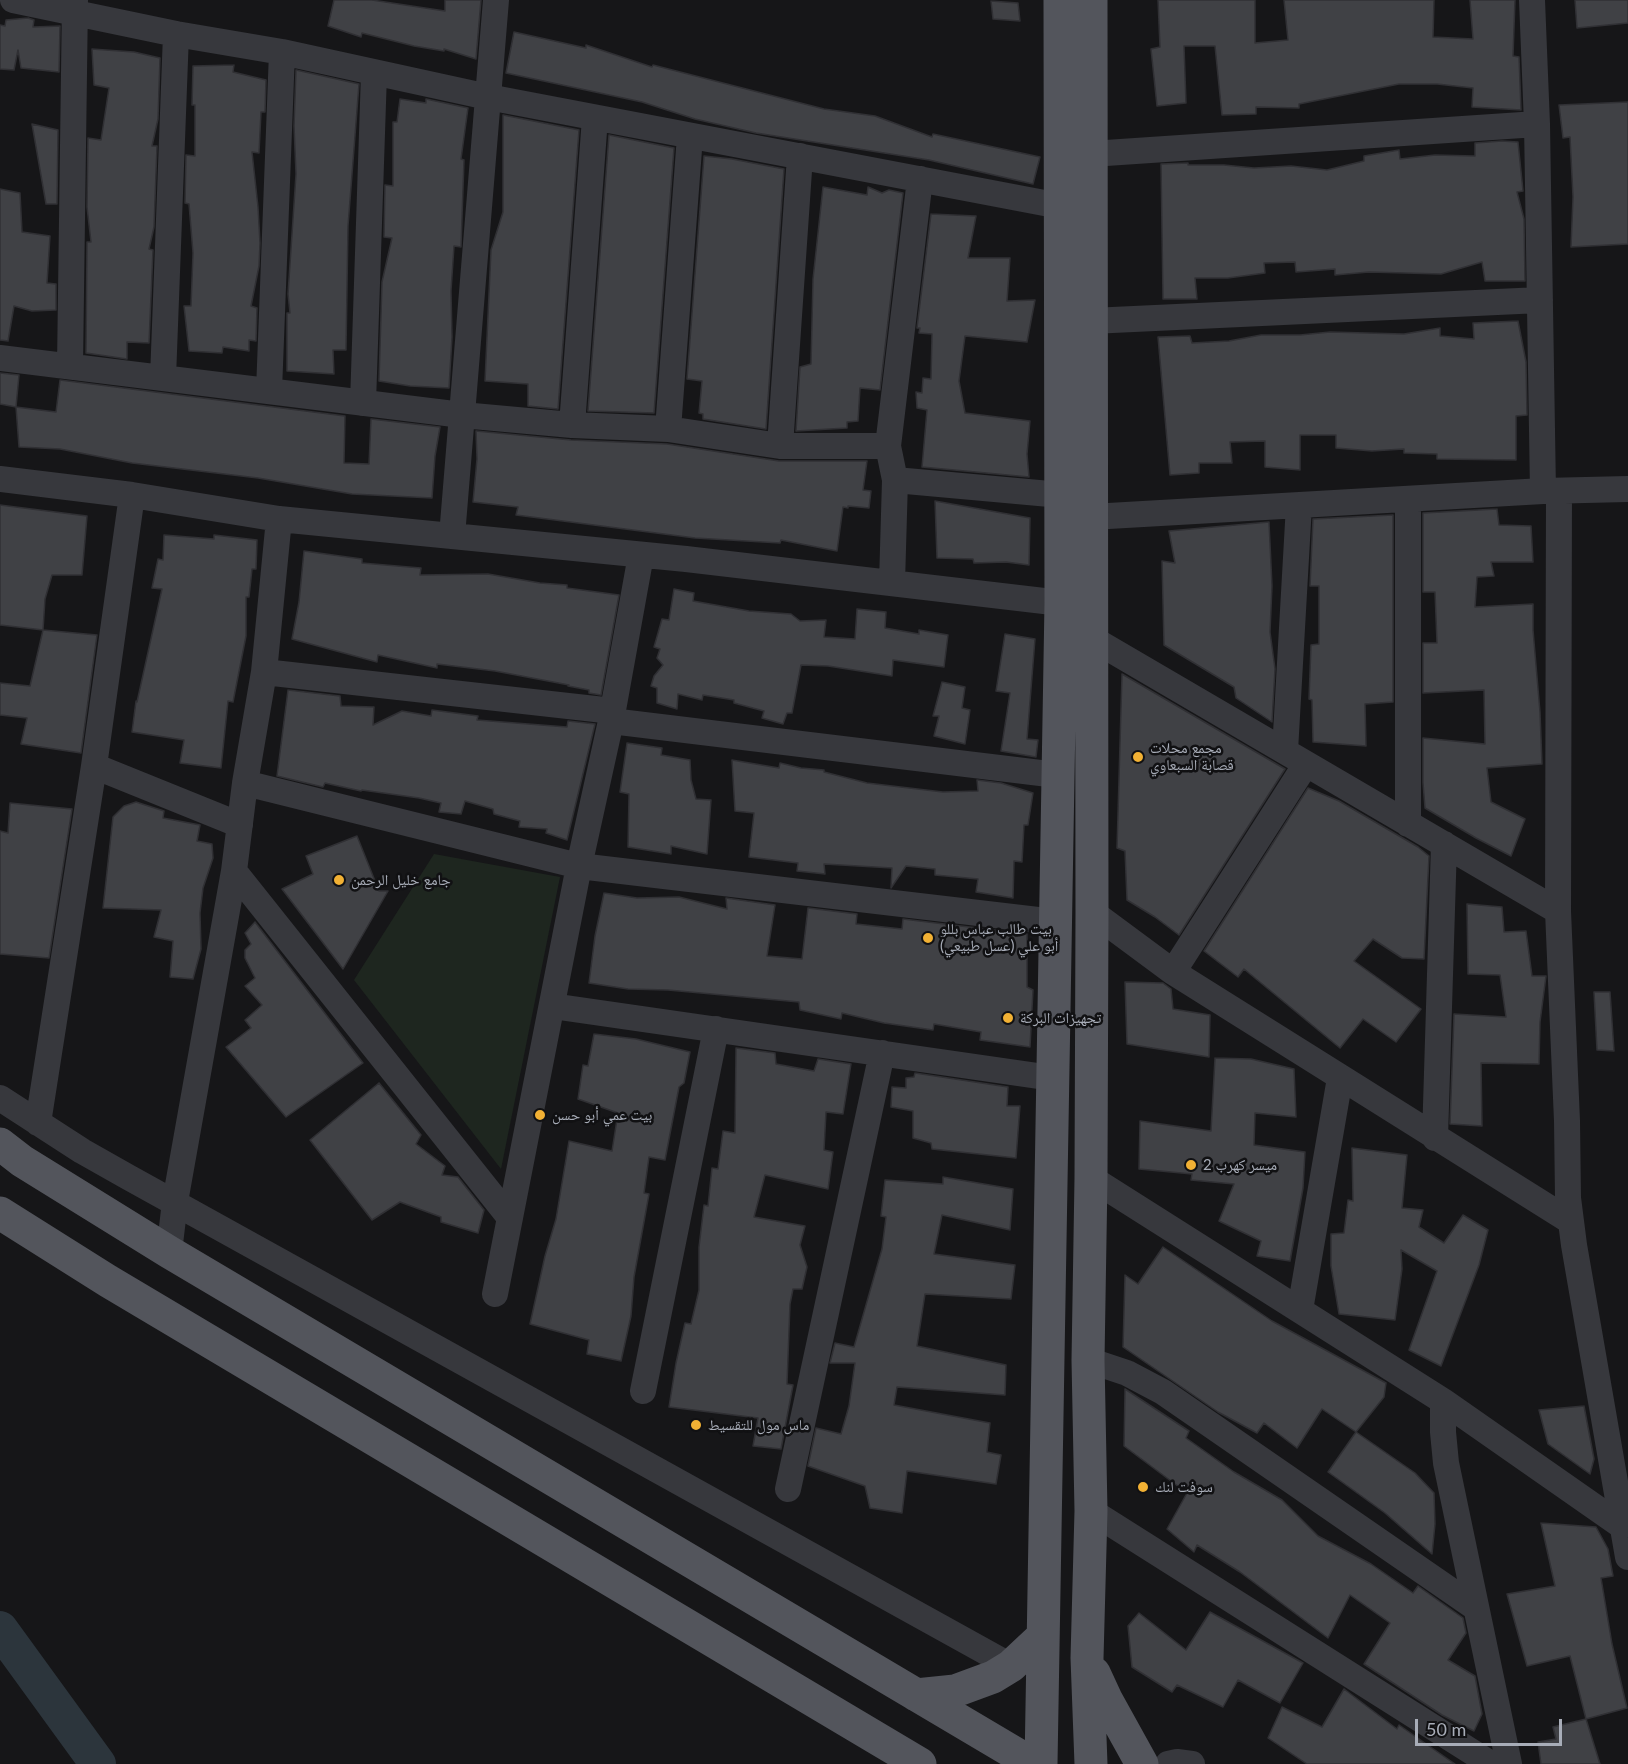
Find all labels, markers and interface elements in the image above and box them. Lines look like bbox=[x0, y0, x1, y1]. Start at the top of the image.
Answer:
place label: مجمع محلات قصابة السبعاوي bbox=[1150, 739, 1234, 774]
marker: مجمع محلات قصابة السبعاوي bbox=[1131, 750, 1145, 764]
place label: جامع خليل الرحمن bbox=[351, 871, 451, 889]
marker: جامع خليل الرحمن bbox=[332, 873, 346, 887]
place label: بيت طالب عباس بللو أبو علي (عسل طبيعي) bbox=[940, 920, 1058, 955]
marker: بيت طالب عباس بللو أبو علي (عسل طبيعي) bbox=[921, 931, 935, 945]
place label: تجهيزات البركة bbox=[1020, 1009, 1101, 1027]
marker: تجهيزات البركة bbox=[1001, 1011, 1015, 1025]
place label: بيت عمي أبو حسن bbox=[552, 1106, 652, 1124]
marker: بيت عمي أبو حسن bbox=[533, 1108, 547, 1122]
place label: ميسر كهرب 2 bbox=[1203, 1156, 1277, 1174]
marker: ميسر كهرب 2 bbox=[1184, 1158, 1198, 1172]
place label: ماس مول للتقسيط bbox=[708, 1416, 809, 1434]
marker: ماس مول للتقسيط bbox=[689, 1418, 703, 1432]
place label: سوفت لنك bbox=[1155, 1478, 1213, 1496]
marker: سوفت لنك bbox=[1136, 1480, 1150, 1494]
scale bar bbox=[1418, 1707, 1565, 1745]
text: 50 m bbox=[1426, 1718, 1466, 1740]

